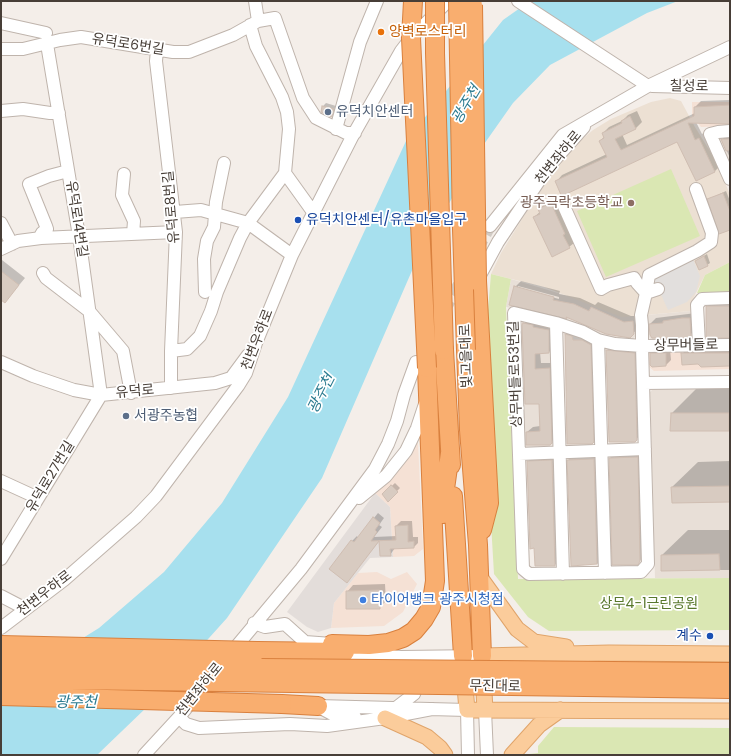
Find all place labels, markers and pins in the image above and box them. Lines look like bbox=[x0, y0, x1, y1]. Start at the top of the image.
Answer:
place label: 양벽로스터리 bbox=[389, 24, 466, 40]
marker: 양벽로스터리 bbox=[376, 27, 386, 37]
place label: 유덕치안센터 bbox=[336, 104, 413, 120]
marker: 유덕치안센터 bbox=[323, 107, 333, 117]
place label: 광주극락초등학교 bbox=[520, 195, 623, 211]
marker: 광주극락초등학교 bbox=[626, 198, 636, 208]
place label: 유덕치안센터/유촌마을입구 bbox=[306, 212, 467, 228]
marker: 유덕치안센터/유촌마을입구 bbox=[293, 215, 303, 225]
place label: 서광주농협 bbox=[134, 408, 198, 424]
marker: 서광주농협 bbox=[121, 411, 131, 421]
place label: 타이어뱅크 광주시청점 bbox=[371, 592, 504, 608]
marker: 타이어뱅크 광주시청점 bbox=[358, 595, 368, 605]
place label: 계수 bbox=[676, 628, 702, 644]
marker: 계수 bbox=[705, 631, 715, 641]

